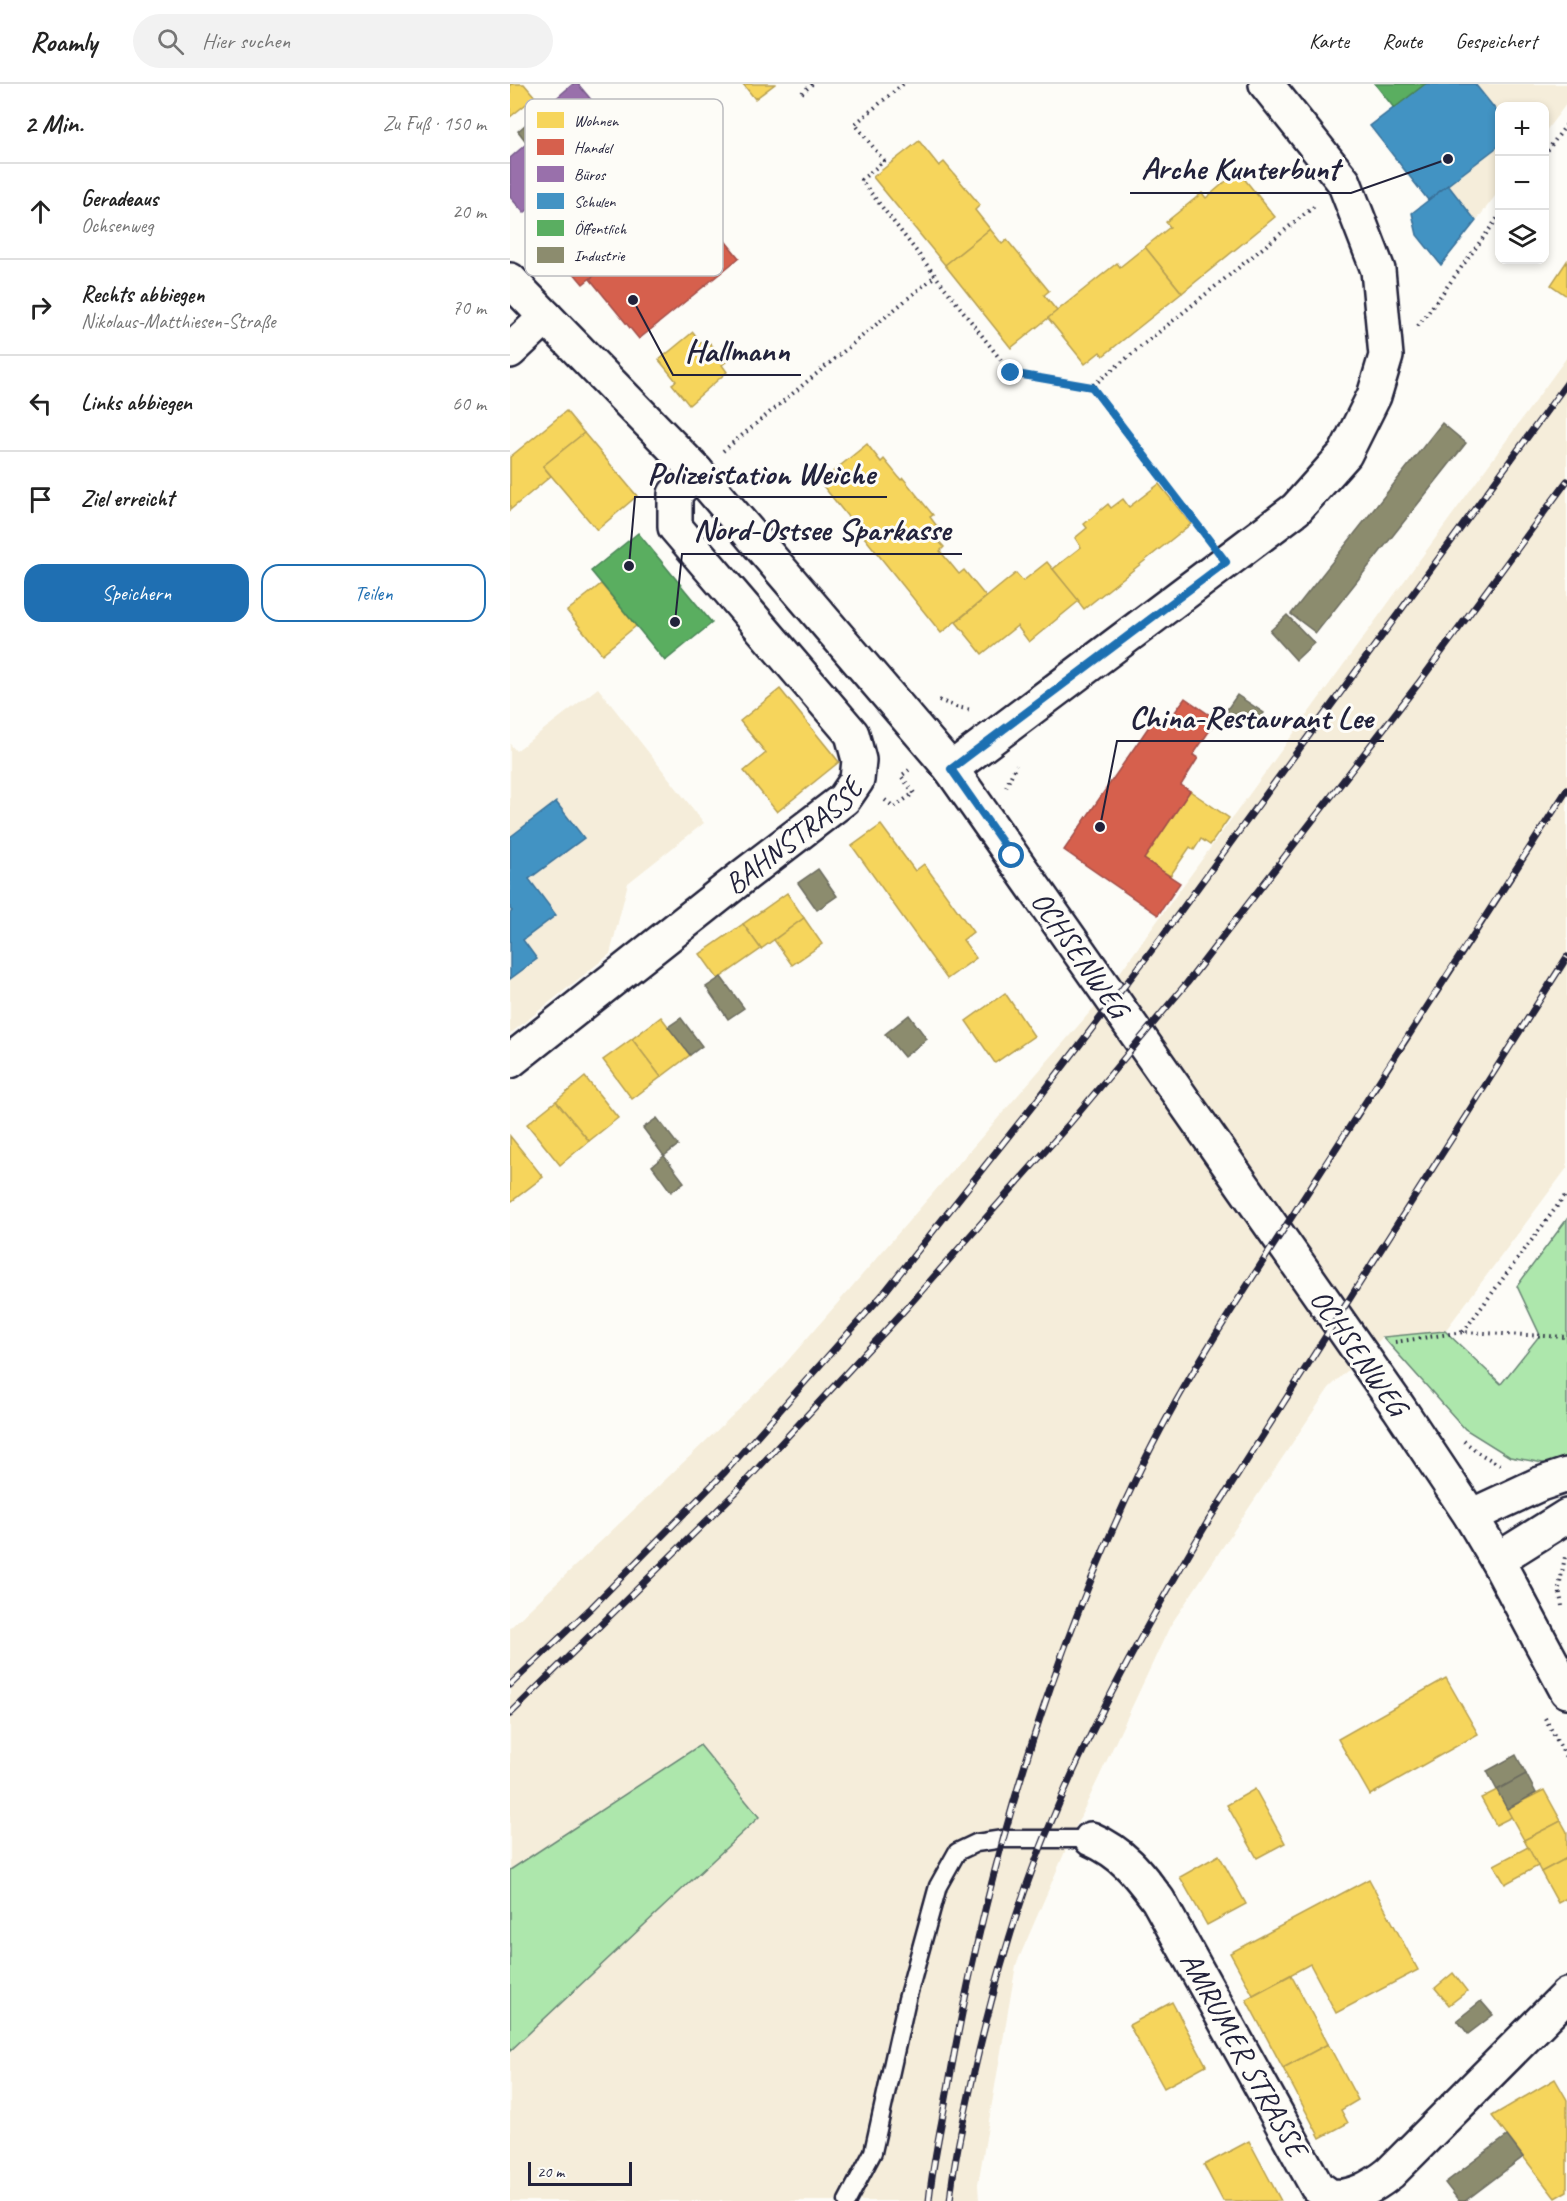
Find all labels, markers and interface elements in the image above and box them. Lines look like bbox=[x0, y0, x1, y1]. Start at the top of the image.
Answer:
search box bbox=[133, 14, 553, 68]
text: Roamly bbox=[30, 24, 97, 59]
icon: search bbox=[154, 25, 187, 58]
text: Hier suchen bbox=[202, 27, 290, 55]
text: Karte bbox=[1309, 28, 1349, 54]
text: Route bbox=[1382, 28, 1422, 54]
text: Gespeichert bbox=[1455, 28, 1537, 54]
legend bbox=[525, 99, 723, 276]
map controls bbox=[1495, 102, 1549, 264]
button: + bbox=[1495, 102, 1549, 156]
text: 2 Min. bbox=[24, 107, 83, 140]
text: Zu Fuß · 150 m bbox=[383, 111, 486, 136]
text: Wohnen bbox=[574, 111, 619, 131]
text: Handel bbox=[574, 138, 615, 158]
callout: Arche Kunterbunt bbox=[1130, 143, 1351, 193]
text: Arche Kunterbunt bbox=[1141, 148, 1343, 189]
button: − bbox=[1495, 156, 1549, 210]
text: Büros bbox=[574, 165, 607, 185]
text: Geradeaus bbox=[81, 185, 158, 213]
text: Schulen bbox=[574, 192, 616, 212]
icon: ahead bbox=[24, 195, 57, 228]
text: 20 m bbox=[452, 199, 486, 224]
button: layers bbox=[1495, 210, 1549, 264]
text: Ochsenweg bbox=[81, 213, 153, 238]
text: Öffentlich bbox=[574, 219, 627, 239]
text: Industrie bbox=[574, 246, 626, 266]
text: Rechts abbiegen bbox=[81, 281, 204, 309]
icon: right bbox=[24, 291, 57, 324]
text: 70 m bbox=[452, 295, 486, 320]
text: Nikolaus-Matthiesen-Straße bbox=[81, 309, 275, 334]
callout: Hallmann bbox=[673, 325, 801, 375]
text: Hallmann bbox=[685, 330, 791, 371]
route end bbox=[997, 359, 1023, 385]
icon: left bbox=[24, 387, 57, 420]
text: Links abbiegen bbox=[81, 389, 192, 417]
text: 60 m bbox=[452, 391, 486, 416]
callout: Polizeistation Weiche bbox=[635, 447, 887, 497]
text: Polizeistation Weiche bbox=[647, 453, 878, 494]
icon: arrive bbox=[24, 483, 57, 516]
text: Ziel erreicht bbox=[81, 485, 174, 513]
callout: Nord-Ostsee Sparkasse bbox=[682, 504, 962, 554]
text: Nord-Ostsee Sparkasse bbox=[694, 509, 953, 550]
button: Speichern bbox=[24, 564, 249, 622]
button: Teilen bbox=[261, 564, 486, 622]
callout: China-Restaurant Lee bbox=[1117, 691, 1384, 741]
text: China-Restaurant Lee bbox=[1129, 697, 1375, 738]
street label: BAHNSTRASSE bbox=[717, 768, 873, 903]
route start bbox=[998, 842, 1024, 868]
street label: OCHSENWEG bbox=[1023, 883, 1140, 1028]
street label: OCHSENWEG bbox=[1302, 1281, 1419, 1426]
street label: AMRUMER STRASSE bbox=[1172, 1945, 1318, 2166]
scale bar bbox=[528, 2159, 632, 2186]
text: 20 m bbox=[537, 2162, 564, 2182]

